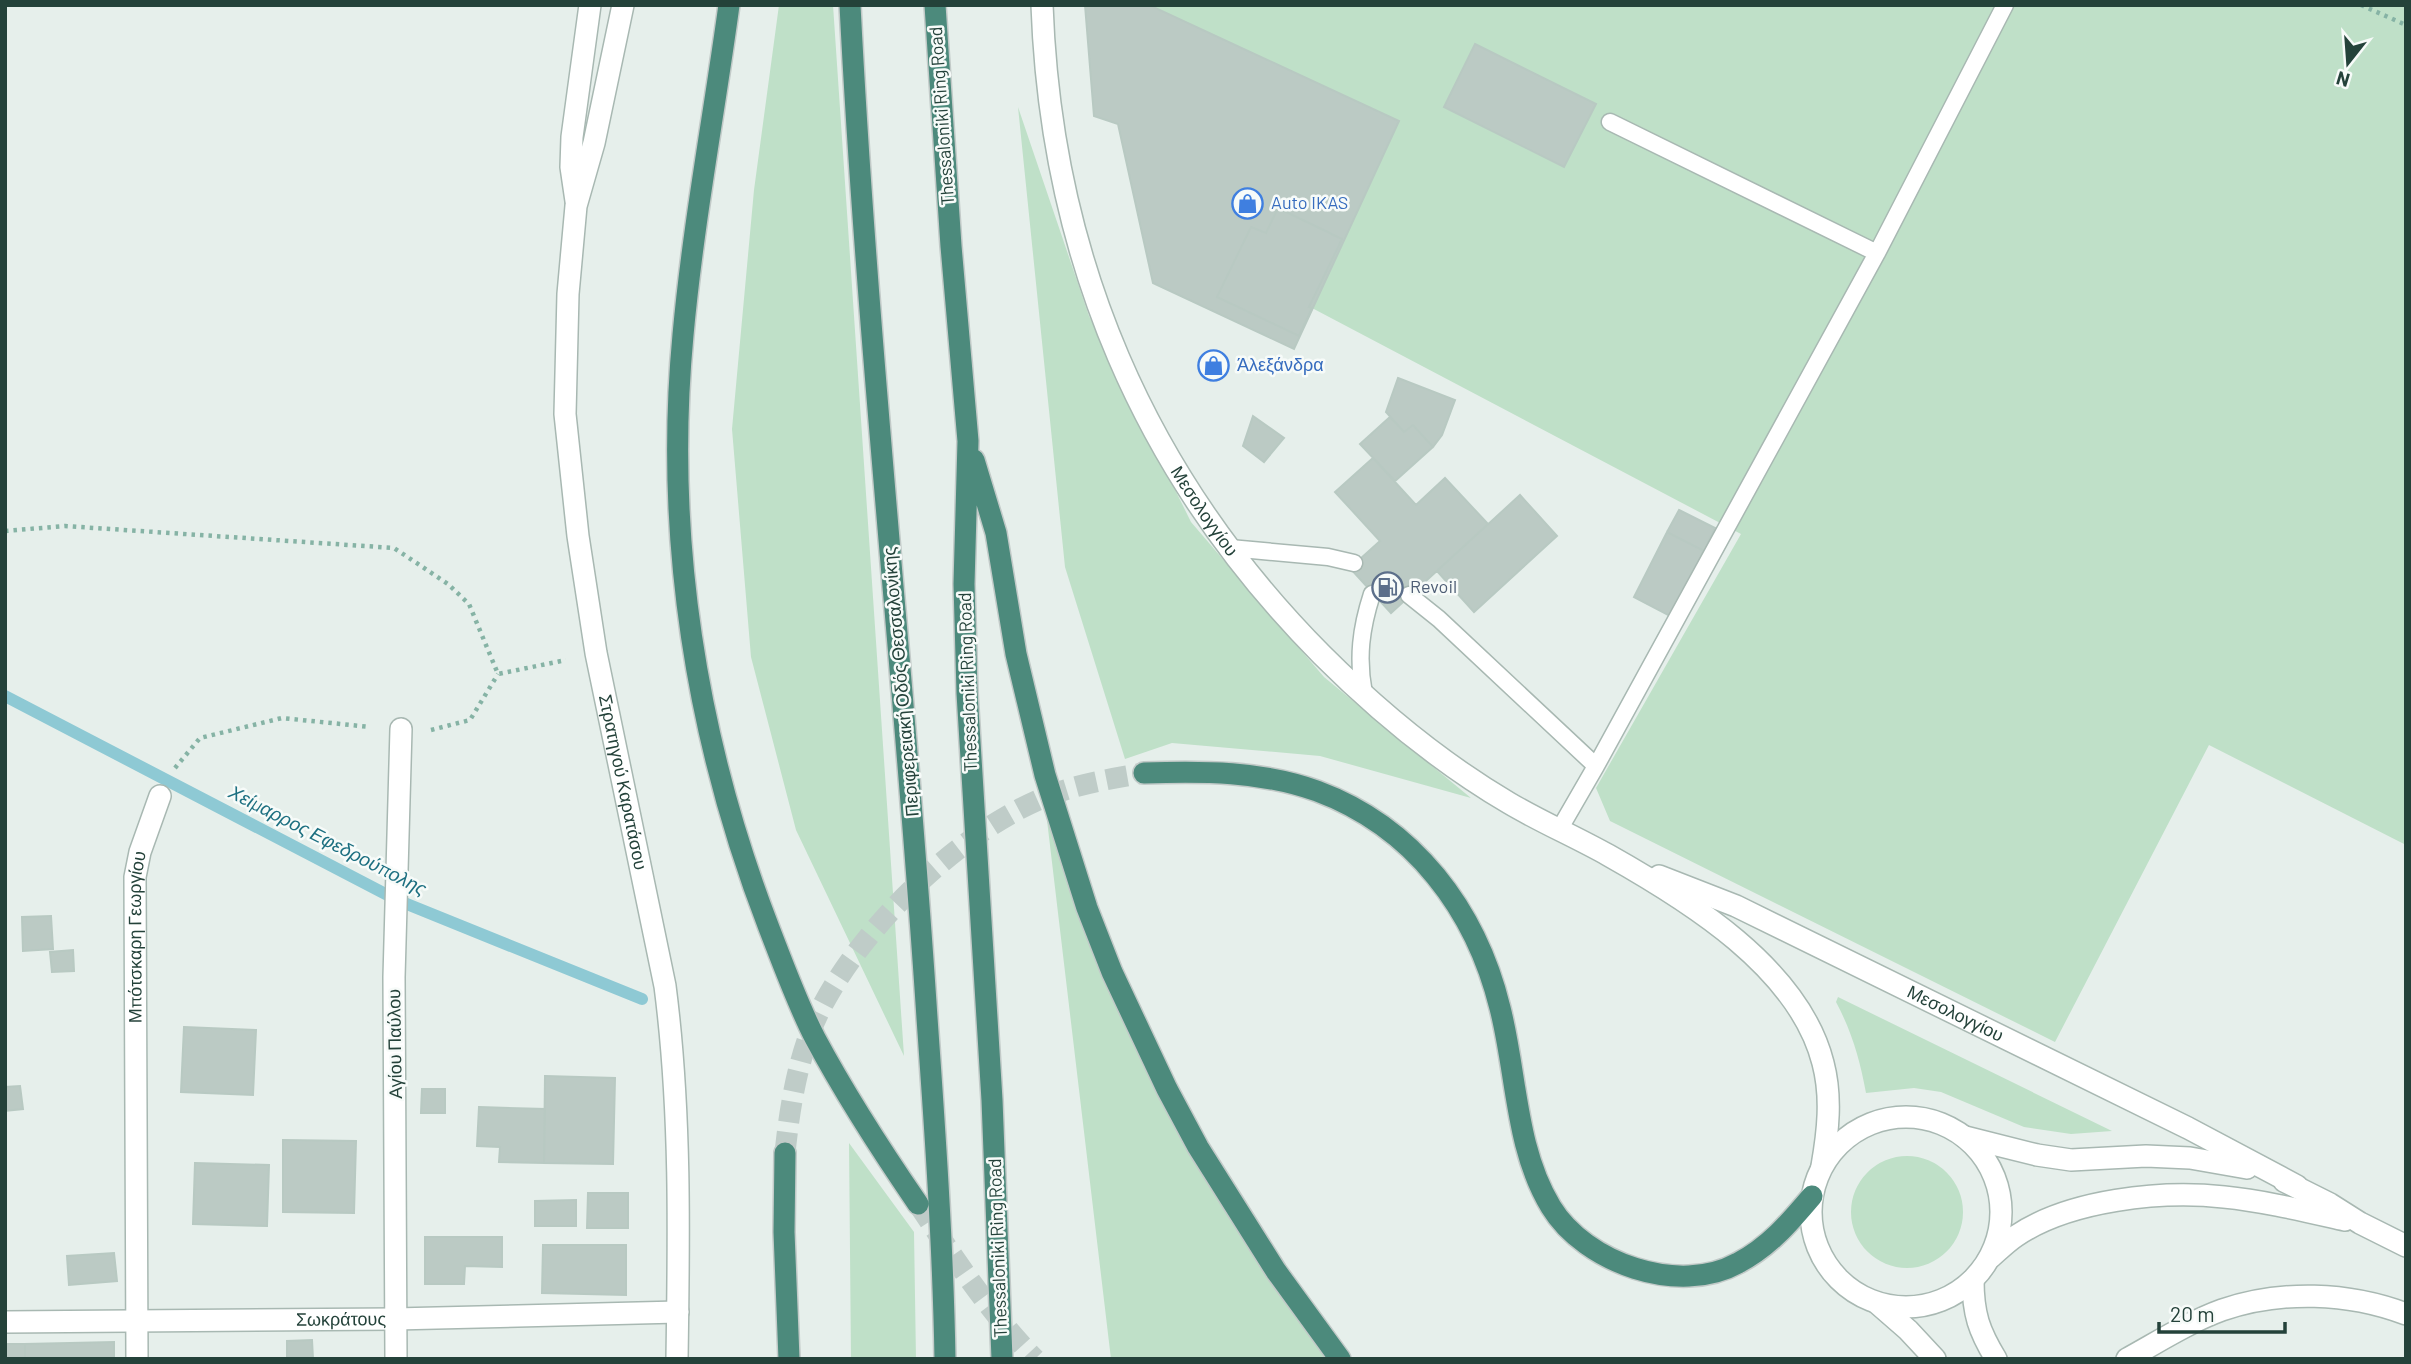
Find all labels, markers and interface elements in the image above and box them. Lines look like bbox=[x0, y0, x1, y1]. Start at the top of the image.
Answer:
street label: Thessaloniki Ring Road bbox=[924, 26, 958, 206]
north arrow bbox=[2313, 28, 2383, 98]
text: N bbox=[2333, 67, 2352, 93]
shop icon: Auto IKAS bbox=[1231, 186, 1265, 220]
place label: Auto IKAS bbox=[1271, 191, 1348, 213]
shop icon: Άλεξάνδρα bbox=[1197, 348, 1231, 382]
place label: Άλεξάνδρα bbox=[1237, 353, 1324, 375]
street label: Μεσολογγίου bbox=[1167, 462, 1243, 560]
street label: Περιφερειακή Οδός Θεσσαλονίκης bbox=[877, 546, 923, 818]
fuel station icon: Revoil bbox=[1370, 570, 1404, 604]
place label: Revoil bbox=[1410, 575, 1457, 597]
street label: Thessaloniki Ring Road bbox=[953, 592, 981, 772]
street label: Στρατηγού Καρατάσου bbox=[595, 692, 653, 872]
water label: Χείμαρρος Εφεδρούπολης bbox=[225, 779, 432, 900]
street label: Μπότσκαρη Γεωργίου bbox=[123, 849, 150, 1023]
street label: Μεσολογγίου bbox=[1904, 980, 2007, 1046]
street label: Αγίου Παύλου bbox=[382, 989, 406, 1099]
street label: Thessaloniki Ring Road bbox=[983, 1158, 1011, 1338]
scale bar bbox=[2159, 1290, 2285, 1334]
text: 20 m bbox=[2170, 1301, 2215, 1326]
street label: Σωκράτους bbox=[296, 1307, 387, 1330]

